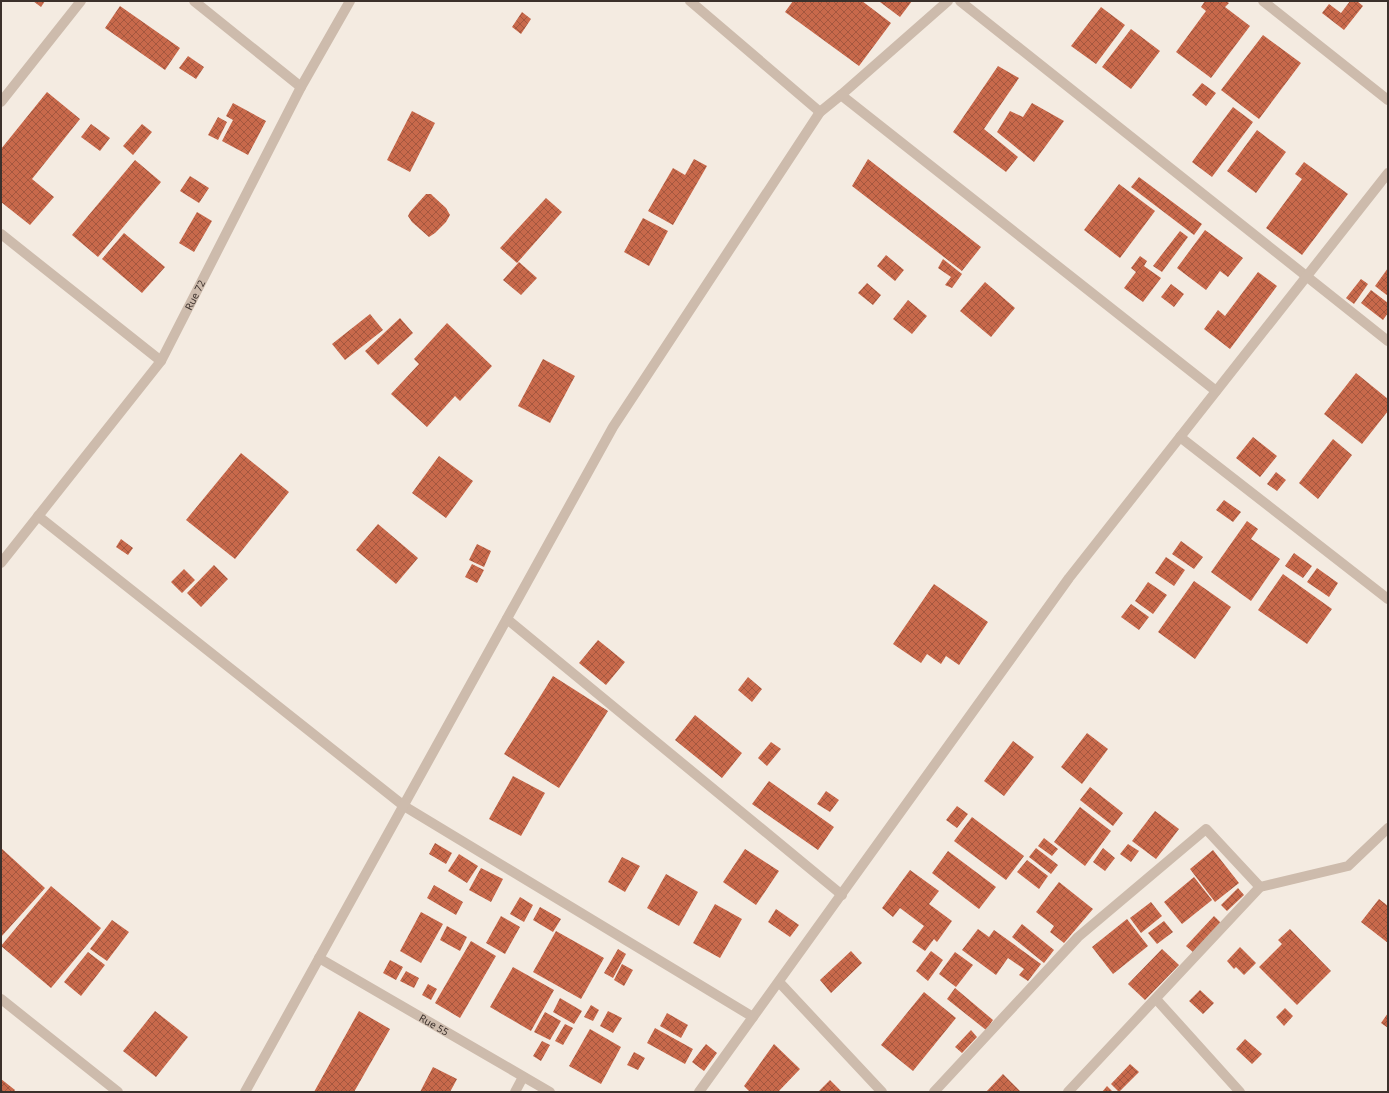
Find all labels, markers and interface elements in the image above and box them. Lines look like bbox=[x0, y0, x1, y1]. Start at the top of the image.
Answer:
street label: Rue 72 bbox=[181, 277, 208, 312]
street label: Rue 55 bbox=[417, 1011, 452, 1039]

